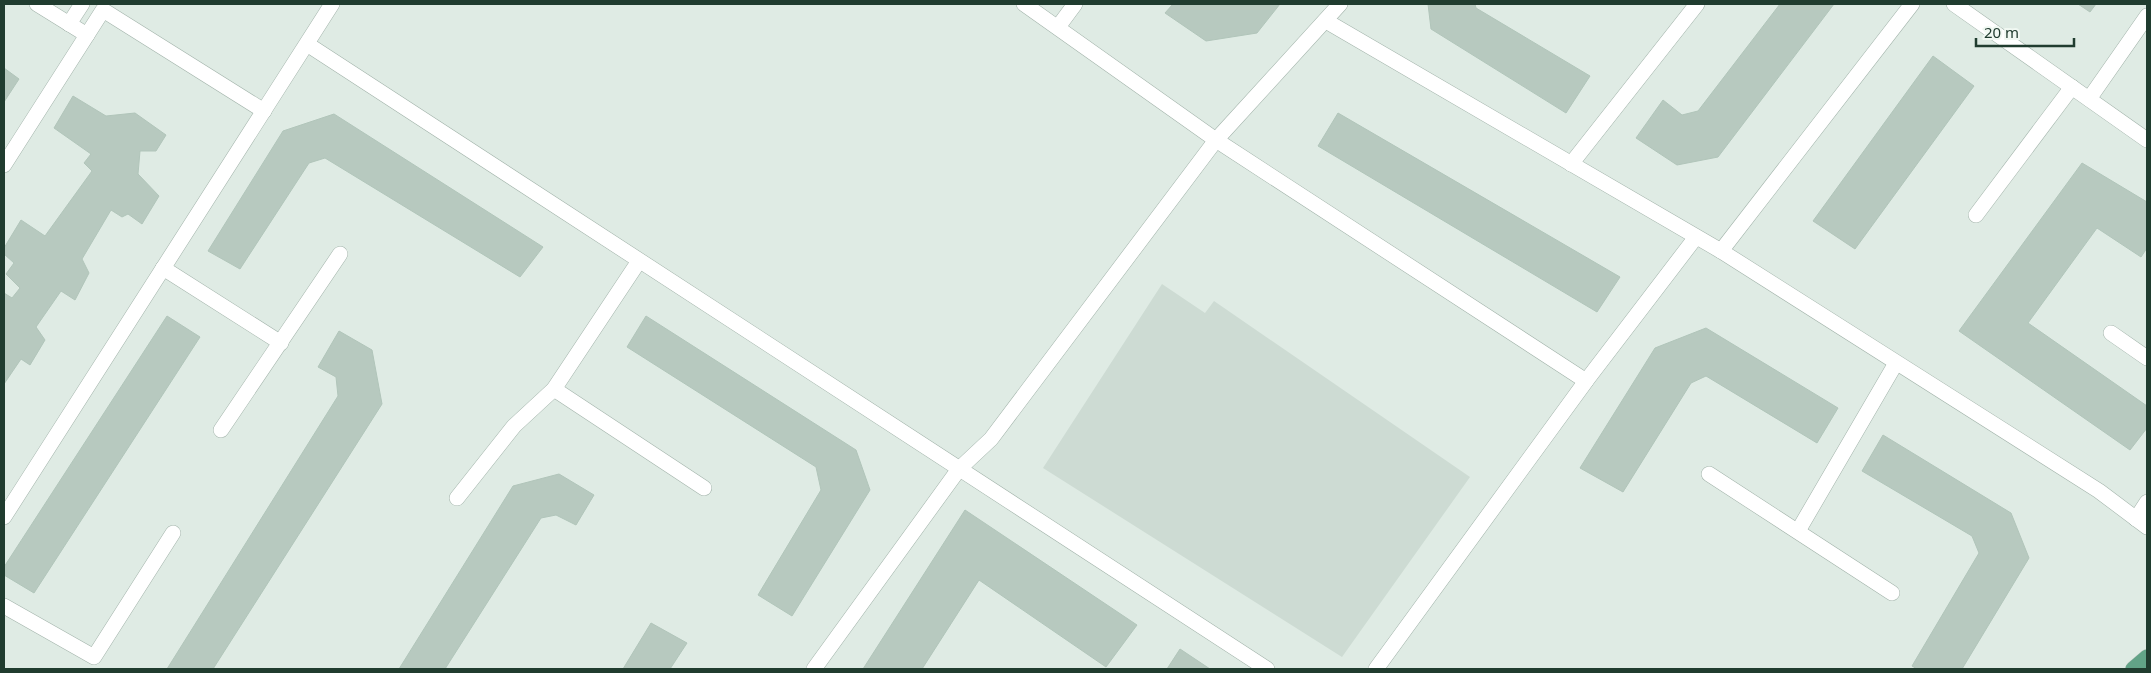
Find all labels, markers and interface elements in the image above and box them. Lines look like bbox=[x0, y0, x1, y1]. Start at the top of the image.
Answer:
scale bar bbox=[1976, 15, 2074, 47]
text: 20 m bbox=[1984, 22, 2019, 42]

